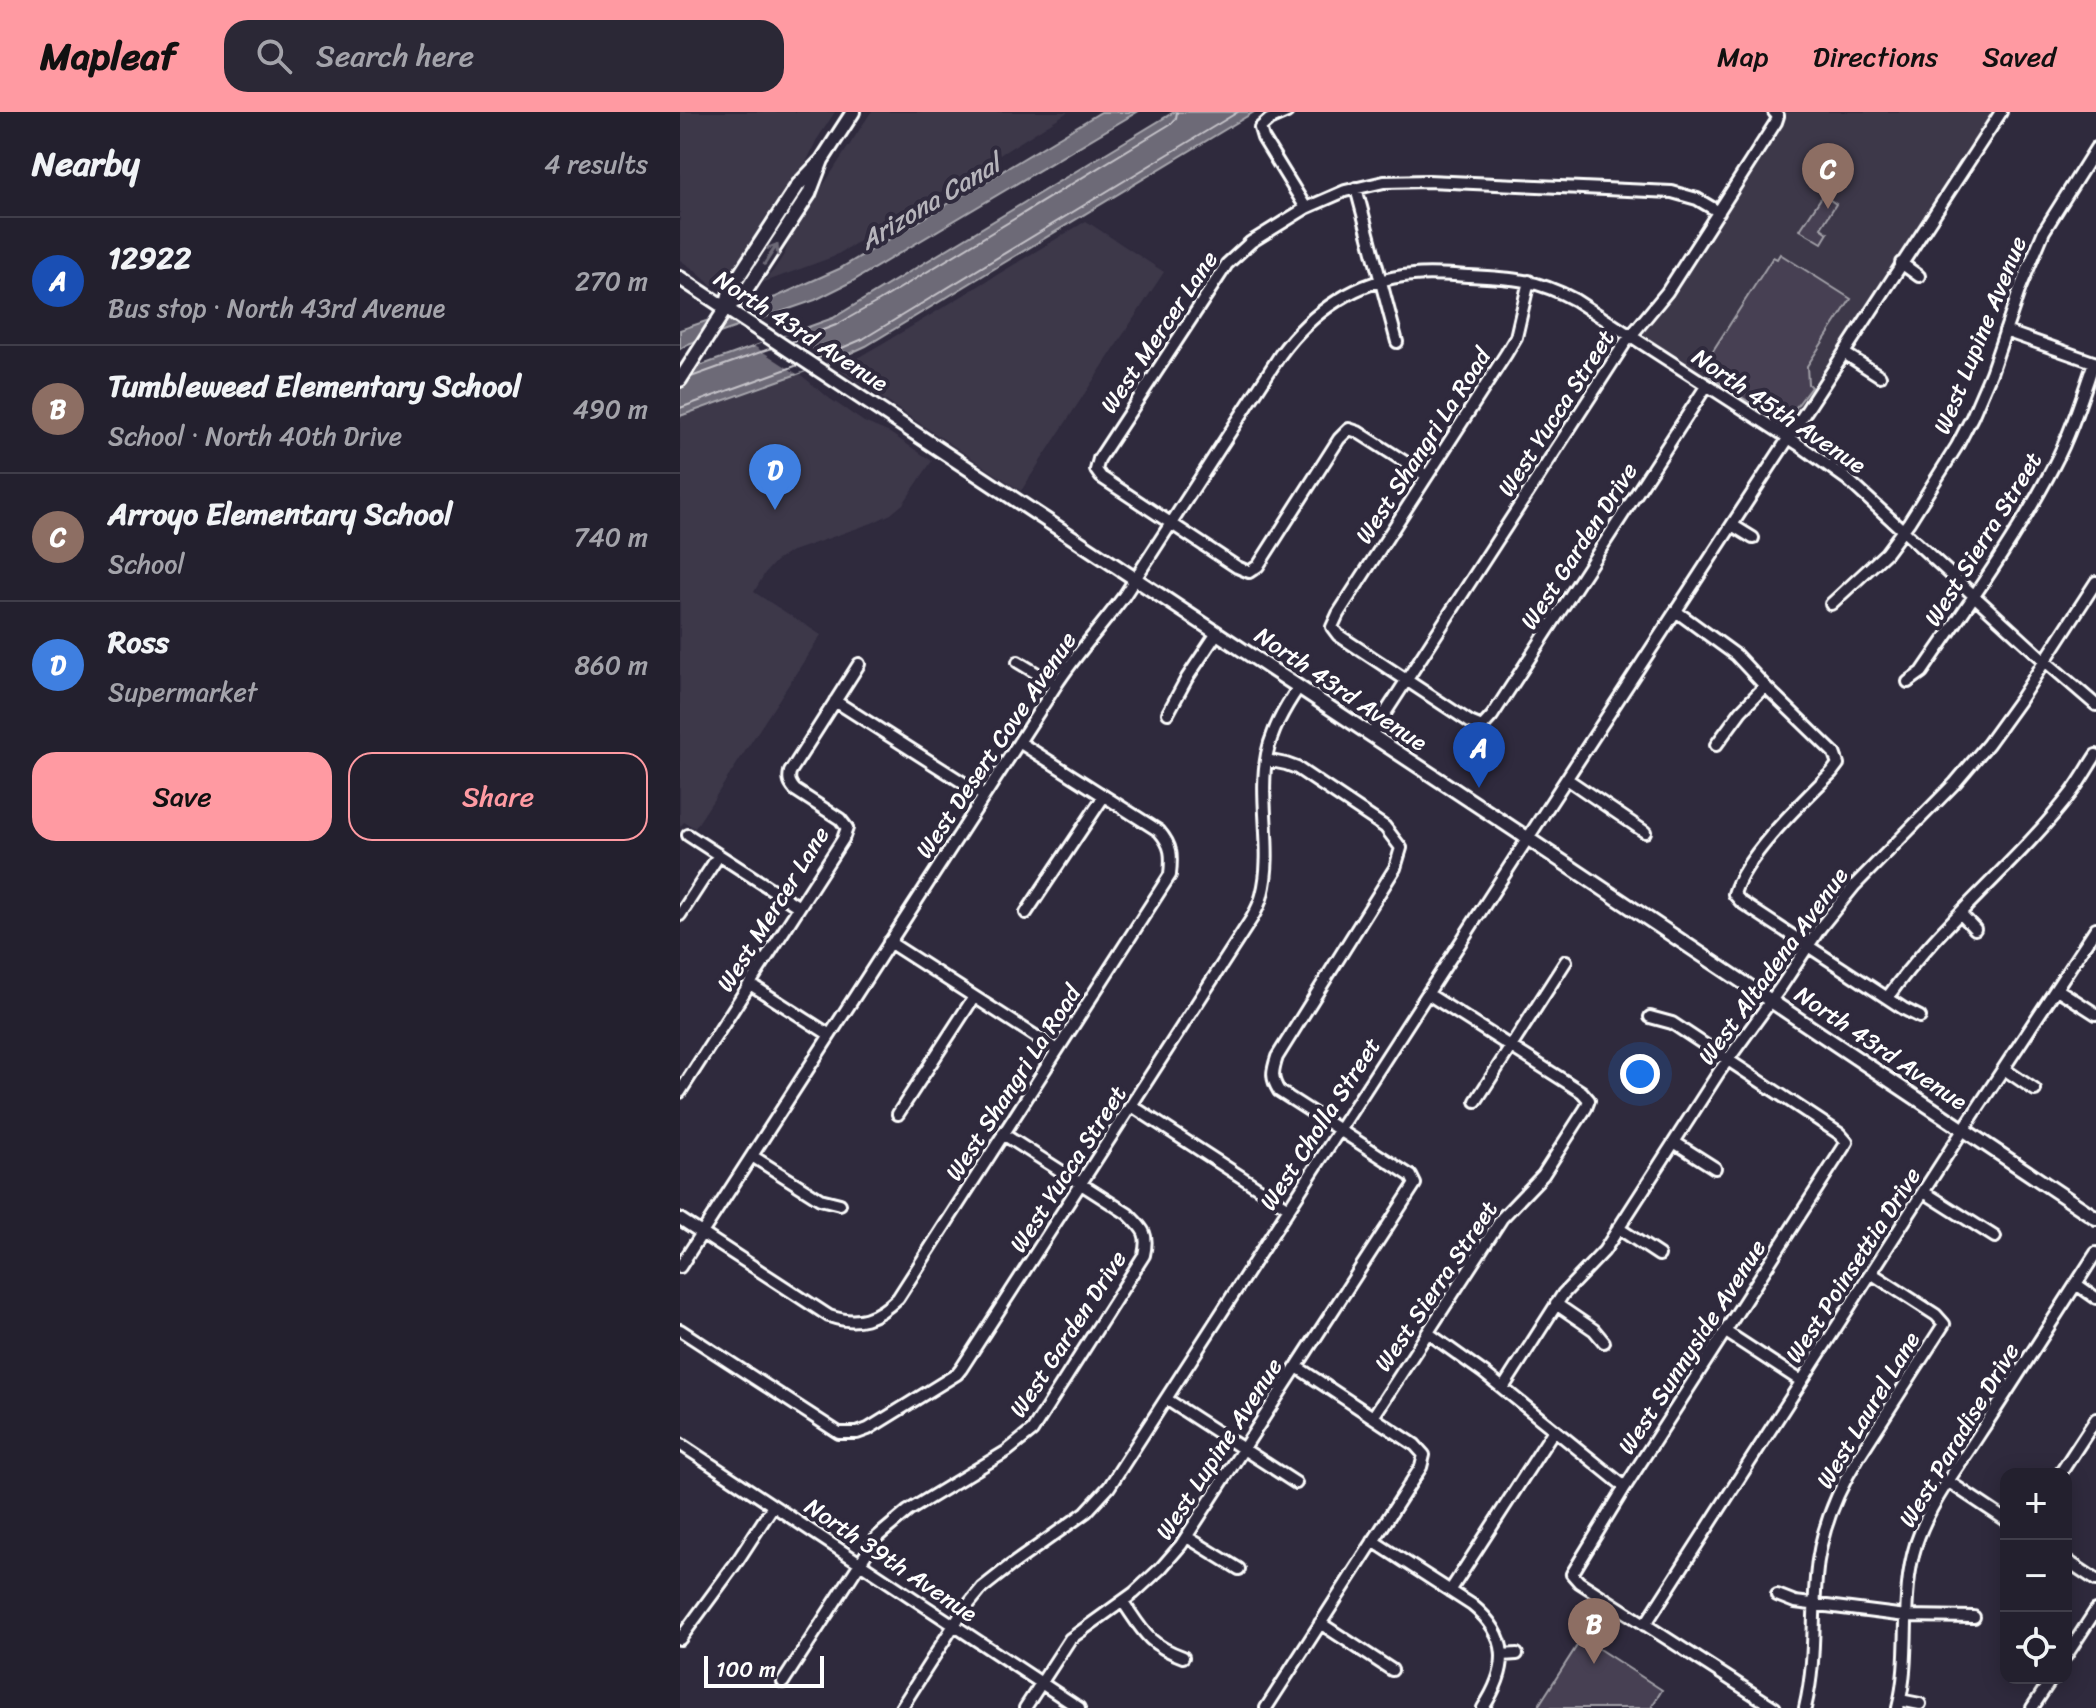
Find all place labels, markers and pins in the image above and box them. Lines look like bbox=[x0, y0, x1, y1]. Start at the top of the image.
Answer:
pin: C bbox=[1802, 143, 1854, 209]
pin: D bbox=[749, 444, 801, 510]
pin: A bbox=[1453, 722, 1505, 788]
pin: B bbox=[1568, 1598, 1620, 1664]

